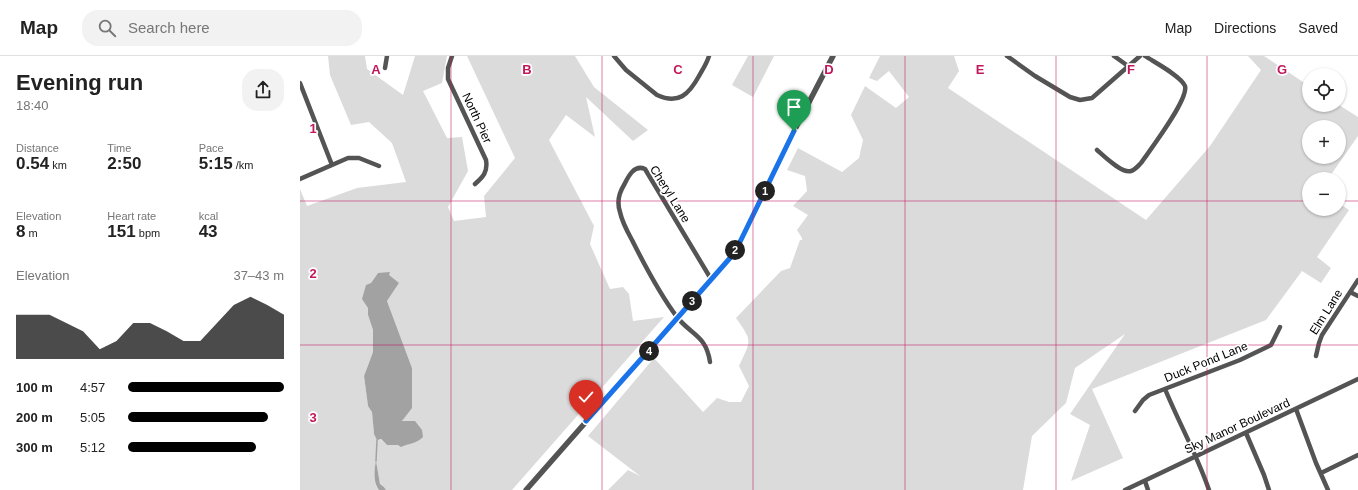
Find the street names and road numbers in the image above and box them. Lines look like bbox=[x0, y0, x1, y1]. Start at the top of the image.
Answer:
street label: North Pier bbox=[459, 91, 495, 145]
street label: Cheryl Lane bbox=[647, 163, 693, 225]
street label: Elm Lane bbox=[1307, 287, 1346, 337]
street label: Duck Pond Lane bbox=[1162, 339, 1250, 385]
street label: Sky Manor Boulevard bbox=[1182, 395, 1292, 457]

